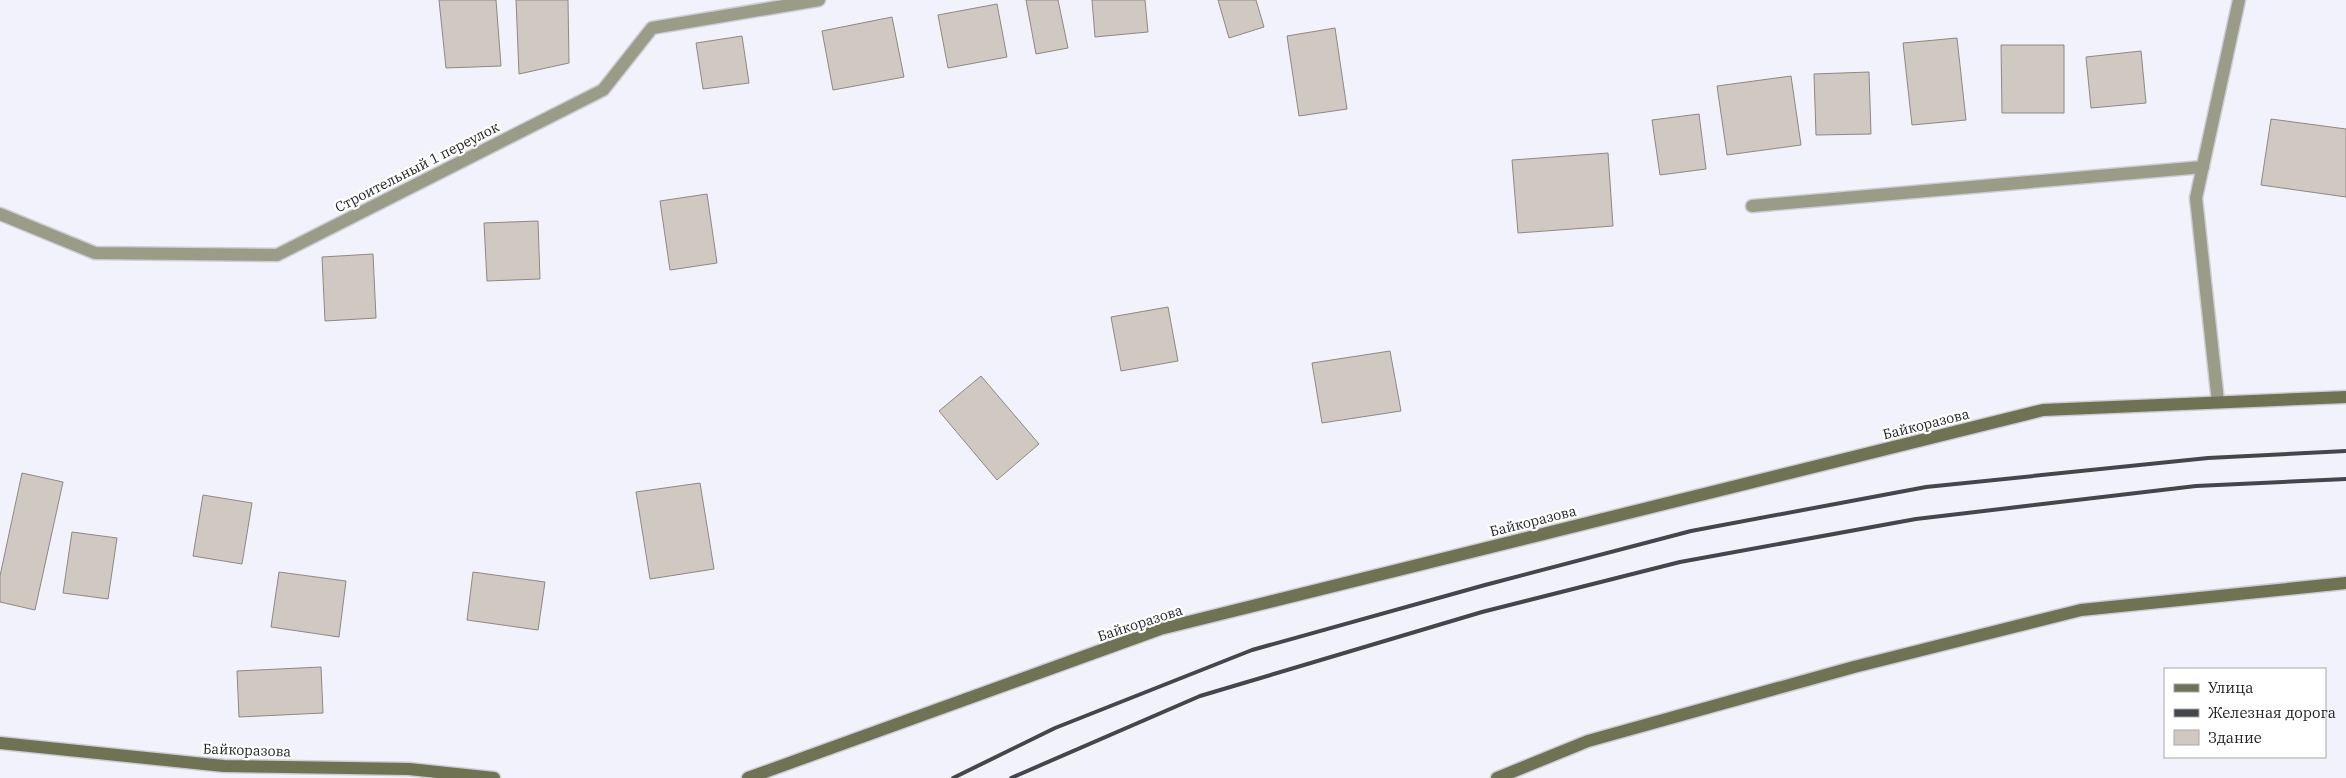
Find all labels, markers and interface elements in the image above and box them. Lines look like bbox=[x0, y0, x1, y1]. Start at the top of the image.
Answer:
street label: Строительный 1 переулок bbox=[332, 118, 502, 216]
street label: Байкоразова bbox=[1881, 404, 1971, 443]
street label: Байкоразова bbox=[1488, 501, 1578, 540]
street label: Байкоразова bbox=[1095, 601, 1185, 645]
legend bbox=[2164, 668, 2326, 758]
text: Улица bbox=[2208, 678, 2253, 697]
text: Железная дорога bbox=[2208, 703, 2336, 722]
text: Здание bbox=[2208, 728, 2262, 747]
street label: Байкоразова bbox=[203, 739, 292, 761]

